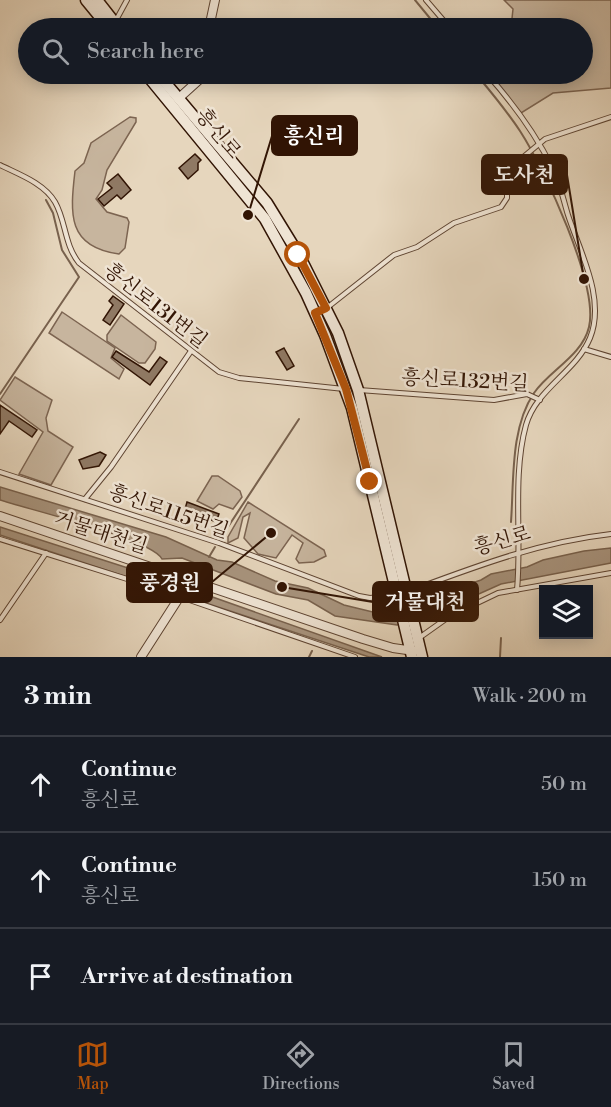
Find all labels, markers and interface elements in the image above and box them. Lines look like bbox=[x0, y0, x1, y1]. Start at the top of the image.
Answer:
search box bbox=[18, 18, 593, 84]
icon: search bbox=[39, 35, 72, 68]
text: Search here bbox=[87, 38, 204, 65]
street label: 흥신로 bbox=[190, 104, 246, 164]
callout: 흥신리 bbox=[272, 116, 357, 155]
text: 흥신리 bbox=[284, 124, 344, 150]
callout: 도사천 bbox=[482, 155, 567, 194]
text: 도사천 bbox=[494, 163, 554, 189]
route start bbox=[284, 241, 310, 267]
street label: 흥신로131번길 bbox=[98, 258, 212, 354]
street label: 흥신로132번길 bbox=[401, 366, 529, 397]
route end bbox=[356, 468, 382, 494]
street label: 흥신로115번길 bbox=[105, 480, 232, 545]
street label: 거물대천길 bbox=[51, 507, 150, 560]
street label: 흥신로 bbox=[471, 521, 534, 561]
callout: 풍경원 bbox=[127, 563, 212, 602]
text: 풍경원 bbox=[140, 571, 200, 597]
callout: 거물대천 bbox=[373, 582, 478, 621]
map controls bbox=[539, 585, 593, 639]
button: layers bbox=[539, 585, 593, 639]
text: 거물대천 bbox=[384, 590, 466, 616]
text: 3 min bbox=[24, 680, 92, 712]
text: Walk · 200 m bbox=[473, 684, 587, 709]
text: Continue bbox=[81, 756, 177, 783]
icon: ahead bbox=[24, 768, 57, 801]
text: 50 m bbox=[541, 772, 587, 797]
text: 흥신로 bbox=[81, 788, 139, 813]
text: Continue bbox=[81, 852, 177, 879]
icon: ahead bbox=[24, 864, 57, 897]
text: 150 m bbox=[532, 868, 587, 893]
text: 흥신로 bbox=[81, 884, 139, 909]
icon: arrive bbox=[24, 960, 57, 993]
text: Arrive at destination bbox=[81, 963, 293, 990]
tab: Map bbox=[76, 1038, 109, 1094]
tab: Directions bbox=[262, 1038, 340, 1094]
tab: Saved bbox=[492, 1038, 535, 1094]

